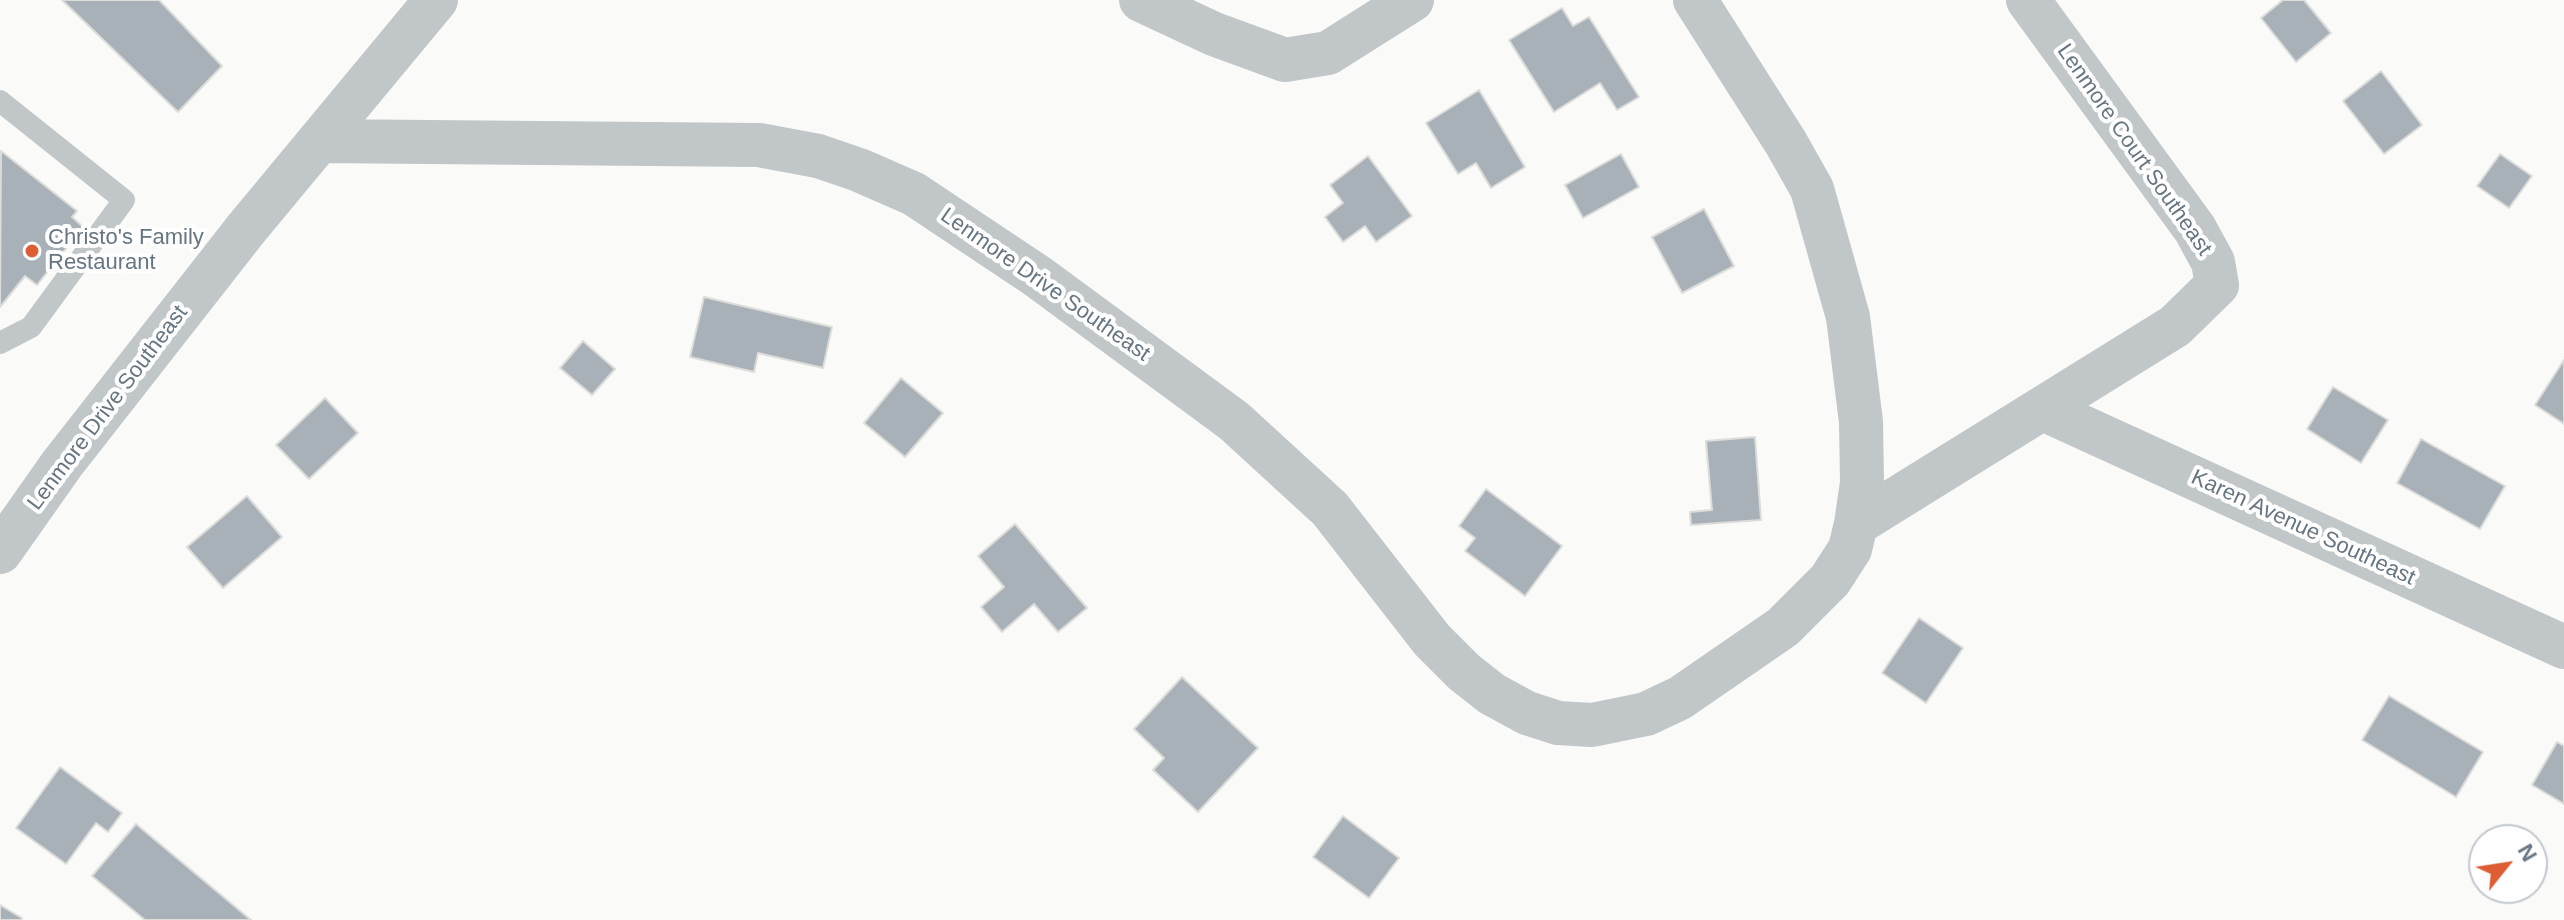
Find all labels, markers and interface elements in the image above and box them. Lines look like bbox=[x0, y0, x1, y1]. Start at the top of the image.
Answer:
street label: Lenmore Court Southeast bbox=[2051, 39, 2217, 261]
street label: Lenmore Drive Southeast bbox=[935, 203, 1155, 367]
place label: Christo's Family Restaurant bbox=[48, 225, 204, 276]
marker: Christo's Family Restaurant bbox=[23, 242, 41, 260]
street label: Lenmore Drive Southeast bbox=[22, 300, 194, 516]
street label: Karen Avenue Southeast bbox=[2187, 464, 2419, 592]
north arrow bbox=[2468, 824, 2548, 904]
text: N bbox=[2513, 840, 2542, 866]

